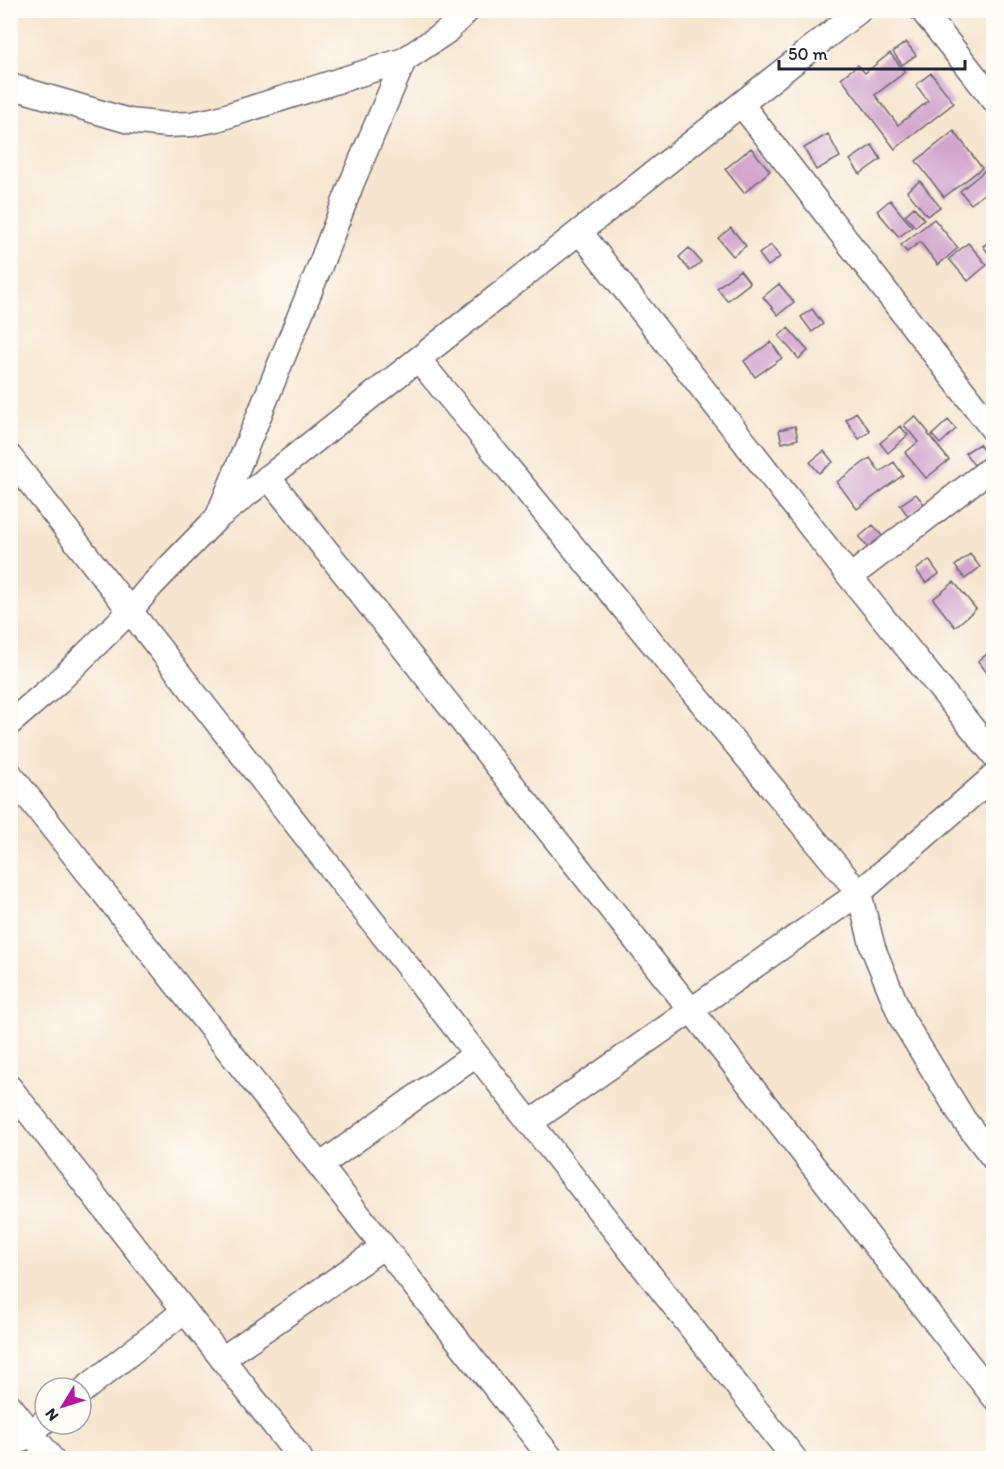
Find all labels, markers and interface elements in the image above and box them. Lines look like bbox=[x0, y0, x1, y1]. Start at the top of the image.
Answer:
scale bar bbox=[779, 33, 965, 71]
text: 50 m bbox=[788, 43, 828, 65]
north arrow bbox=[33, 1376, 93, 1436]
text: N bbox=[41, 1405, 62, 1425]

